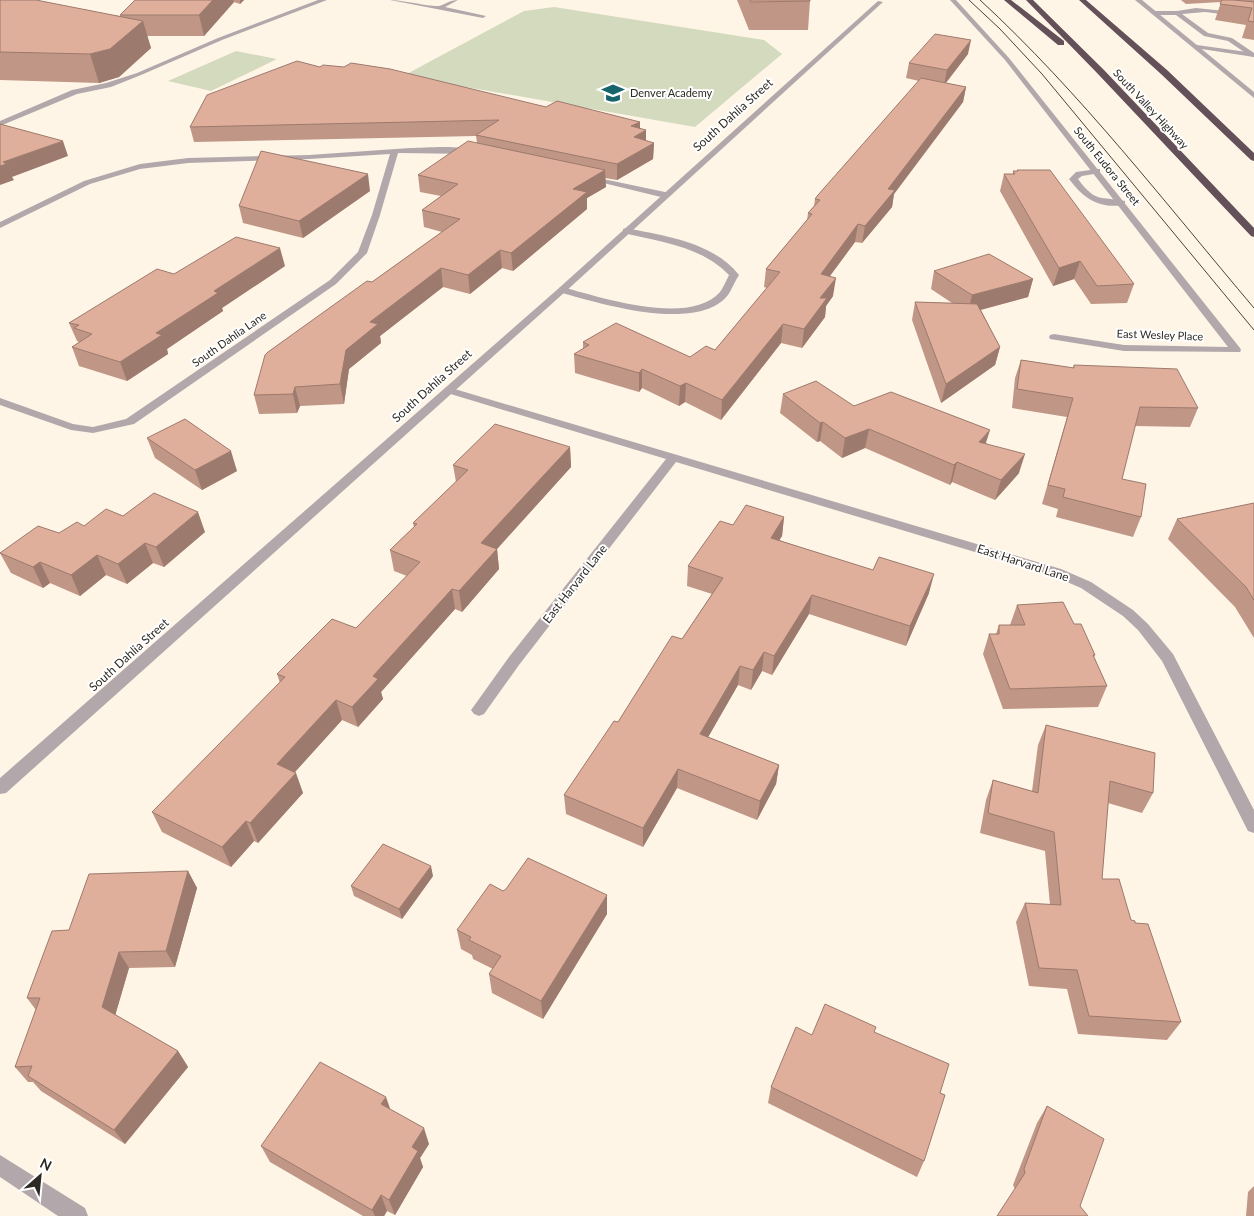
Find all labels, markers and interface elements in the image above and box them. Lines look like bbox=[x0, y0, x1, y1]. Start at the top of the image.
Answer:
street label: South Valley Highway bbox=[1111, 66, 1192, 151]
street label: South Dahlia Street bbox=[690, 74, 776, 154]
school or university icon: Denver Academy bbox=[600, 80, 626, 106]
place label: Denver Academy bbox=[630, 86, 713, 99]
street label: South Eudora Street bbox=[1072, 124, 1143, 208]
street label: South Dahlia Lane bbox=[189, 308, 268, 369]
street label: East Wesley Place bbox=[1117, 326, 1204, 343]
street label: South Dahlia Street bbox=[389, 345, 475, 425]
street label: East Harvard Lane bbox=[539, 541, 610, 626]
street label: East Harvard Lane bbox=[975, 541, 1071, 584]
street label: South Dahlia Street bbox=[86, 614, 172, 694]
north arrow bbox=[15, 1151, 65, 1201]
text: N bbox=[37, 1154, 55, 1174]

